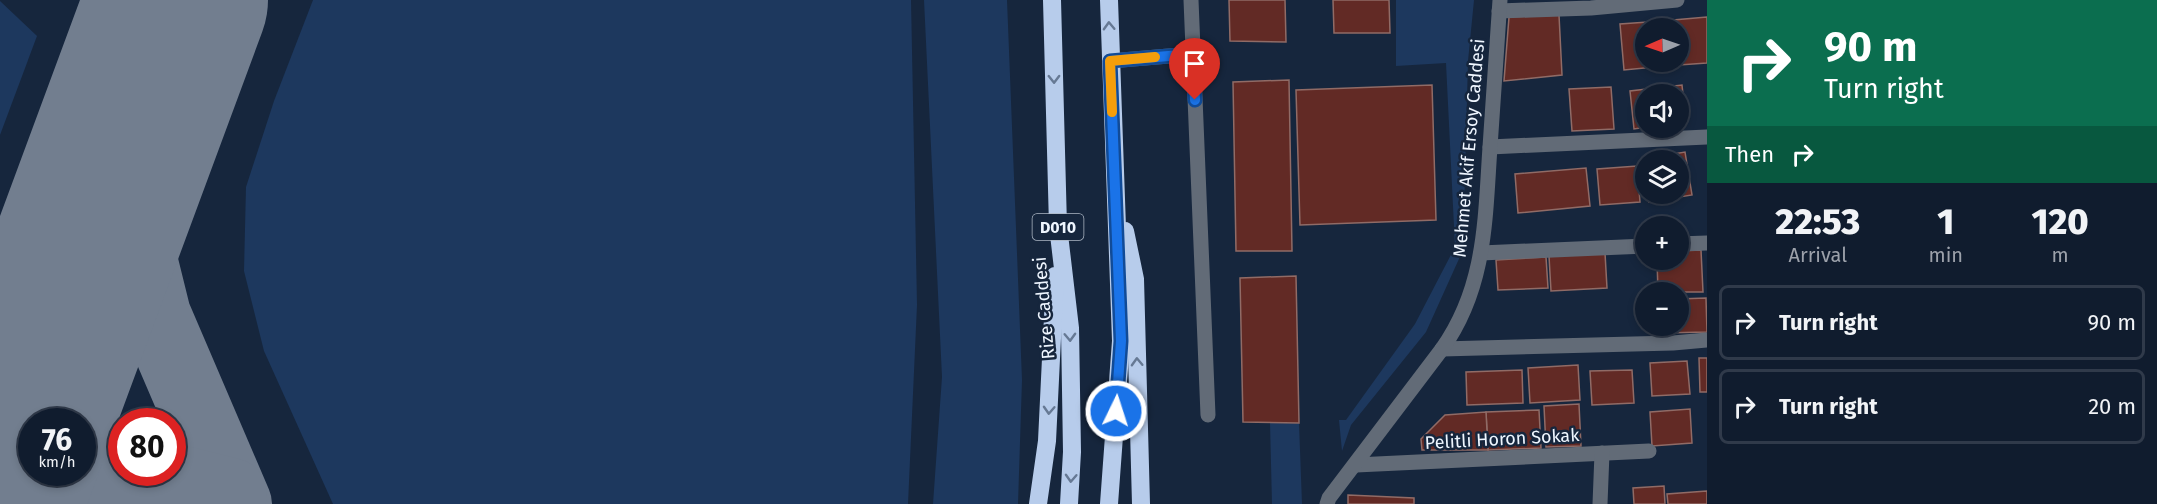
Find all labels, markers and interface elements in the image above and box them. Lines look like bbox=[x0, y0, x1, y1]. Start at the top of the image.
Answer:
north arrow bbox=[1635, 18, 1689, 72]
map controls bbox=[1635, 18, 1689, 336]
one-way arrow bbox=[1103, 22, 1116, 31]
text: 90 m bbox=[1824, 22, 1918, 72]
icon: right bbox=[1725, 24, 1803, 102]
pin bbox=[1169, 38, 1220, 100]
street label: Mehmet Akif Ersoy Caddesi bbox=[1448, 38, 1490, 258]
icon: arrive bbox=[1178, 47, 1211, 80]
text: Turn right bbox=[1824, 73, 1944, 105]
one-way arrow bbox=[1048, 75, 1060, 84]
button: sound bbox=[1635, 84, 1689, 138]
icon: right bbox=[1786, 138, 1819, 171]
text: Then bbox=[1725, 141, 1774, 168]
button: layers bbox=[1635, 150, 1689, 204]
text: 22:53 bbox=[1775, 200, 1860, 244]
text: 1 bbox=[1937, 200, 1954, 244]
text: 120 bbox=[2031, 200, 2089, 244]
road number: D010 bbox=[1032, 214, 1084, 240]
button: + bbox=[1635, 216, 1689, 270]
text: Arrival bbox=[1788, 243, 1847, 267]
text: min bbox=[1929, 243, 1963, 267]
text: m bbox=[2051, 243, 2069, 267]
street label: Rize Caddesi bbox=[1029, 256, 1059, 360]
button: − bbox=[1635, 282, 1689, 336]
icon: right bbox=[1728, 306, 1761, 339]
text: Turn right bbox=[1779, 309, 1878, 336]
text: 90 m bbox=[2087, 309, 2136, 336]
one-way arrow bbox=[1063, 332, 1076, 341]
one-way arrow bbox=[1131, 357, 1144, 366]
position arrow bbox=[1084, 379, 1148, 443]
icon: right bbox=[1728, 390, 1761, 423]
text: Turn right bbox=[1779, 393, 1878, 420]
text: 20 m bbox=[2088, 393, 2136, 420]
one-way arrow bbox=[1042, 406, 1055, 415]
speed limit sign: 80 bbox=[108, 408, 186, 486]
text: 76 bbox=[42, 422, 72, 458]
street label: Pelitli Horon Sokak bbox=[1424, 424, 1581, 454]
text: km/h bbox=[38, 453, 76, 471]
one-way arrow bbox=[1064, 474, 1077, 483]

